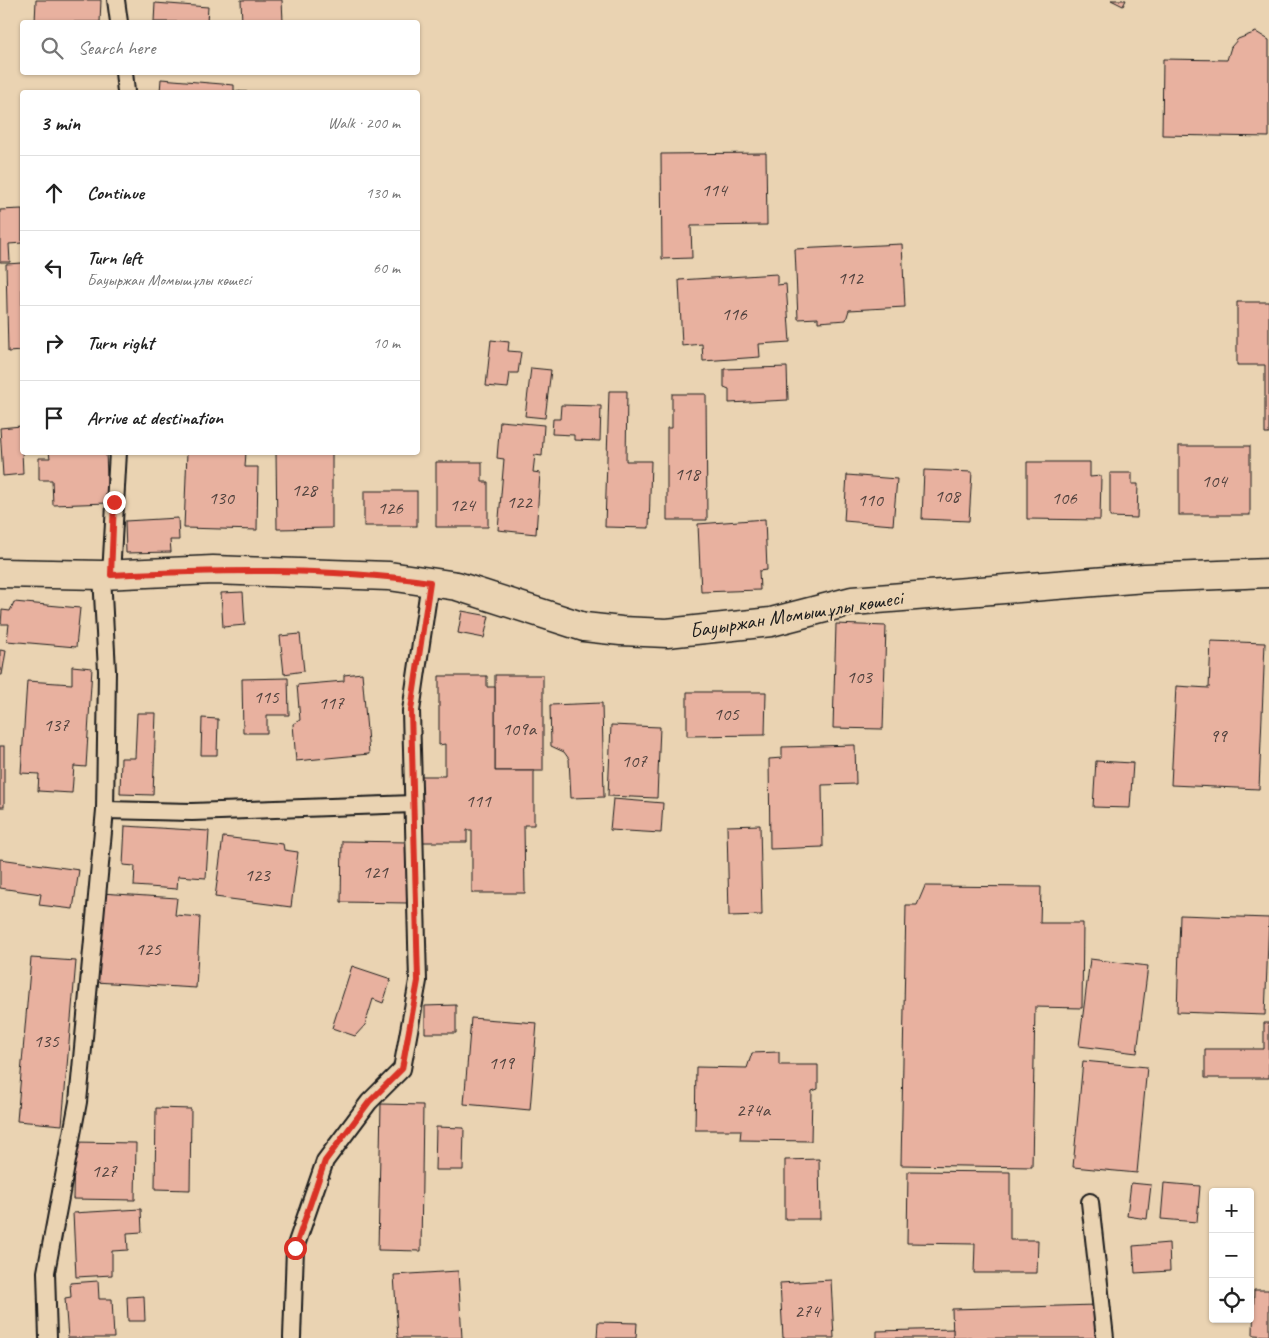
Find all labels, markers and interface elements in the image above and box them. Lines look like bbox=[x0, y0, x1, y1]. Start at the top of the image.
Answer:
search box bbox=[20, 20, 420, 75]
icon: search bbox=[38, 34, 66, 62]
text: Search here bbox=[78, 36, 155, 60]
text: 3 min bbox=[40, 110, 80, 136]
text: Walk · 200 m bbox=[328, 113, 400, 133]
house number: 114 bbox=[701, 178, 729, 202]
icon: ahead bbox=[40, 179, 68, 207]
text: Continue bbox=[87, 181, 144, 205]
text: 130 m bbox=[366, 183, 400, 203]
text: Turn left bbox=[87, 246, 142, 270]
icon: left bbox=[40, 254, 68, 282]
text: 60 m bbox=[373, 258, 400, 278]
house number: 112 bbox=[837, 266, 864, 290]
text: Бауыржан Момышұлы көшесі bbox=[87, 270, 251, 290]
house number: 116 bbox=[721, 302, 748, 326]
icon: right bbox=[40, 329, 68, 357]
text: Turn right bbox=[87, 331, 154, 355]
text: 10 m bbox=[373, 333, 400, 353]
icon: arrive bbox=[40, 404, 68, 432]
text: Arrive at destination bbox=[87, 406, 223, 430]
house number: 118 bbox=[674, 462, 702, 486]
house number: 104 bbox=[1201, 469, 1229, 493]
house number: 128 bbox=[291, 478, 319, 502]
house number: 108 bbox=[934, 484, 962, 508]
house number: 130 bbox=[208, 486, 235, 510]
house number: 106 bbox=[1051, 486, 1078, 510]
house number: 110 bbox=[857, 488, 884, 512]
house number: 122 bbox=[506, 490, 533, 514]
route end bbox=[103, 491, 126, 514]
house number: 124 bbox=[449, 493, 477, 517]
house number: 126 bbox=[377, 496, 404, 520]
street label: Бауыржан Момышұлы көшесі bbox=[688, 584, 907, 644]
house number: 103 bbox=[846, 665, 873, 689]
house number: 115 bbox=[253, 685, 280, 709]
house number: 117 bbox=[318, 691, 345, 715]
house number: 105 bbox=[713, 702, 740, 726]
house number: 137 bbox=[43, 713, 70, 737]
house number: 109а bbox=[502, 717, 538, 741]
house number: 99 bbox=[1209, 724, 1228, 748]
house number: 107 bbox=[621, 749, 648, 773]
house number: 111 bbox=[465, 789, 492, 813]
house number: 121 bbox=[362, 860, 389, 884]
house number: 123 bbox=[244, 863, 271, 887]
house number: 125 bbox=[135, 937, 162, 961]
house number: 135 bbox=[33, 1029, 60, 1053]
house number: 119 bbox=[488, 1051, 515, 1075]
house number: 274а bbox=[736, 1098, 772, 1122]
house number: 127 bbox=[91, 1159, 118, 1183]
map controls bbox=[1209, 1188, 1254, 1323]
button: + bbox=[1209, 1188, 1254, 1233]
button: − bbox=[1209, 1233, 1254, 1278]
route start bbox=[284, 1237, 307, 1260]
button: locate bbox=[1209, 1278, 1254, 1323]
house number: 274 bbox=[794, 1299, 822, 1323]

